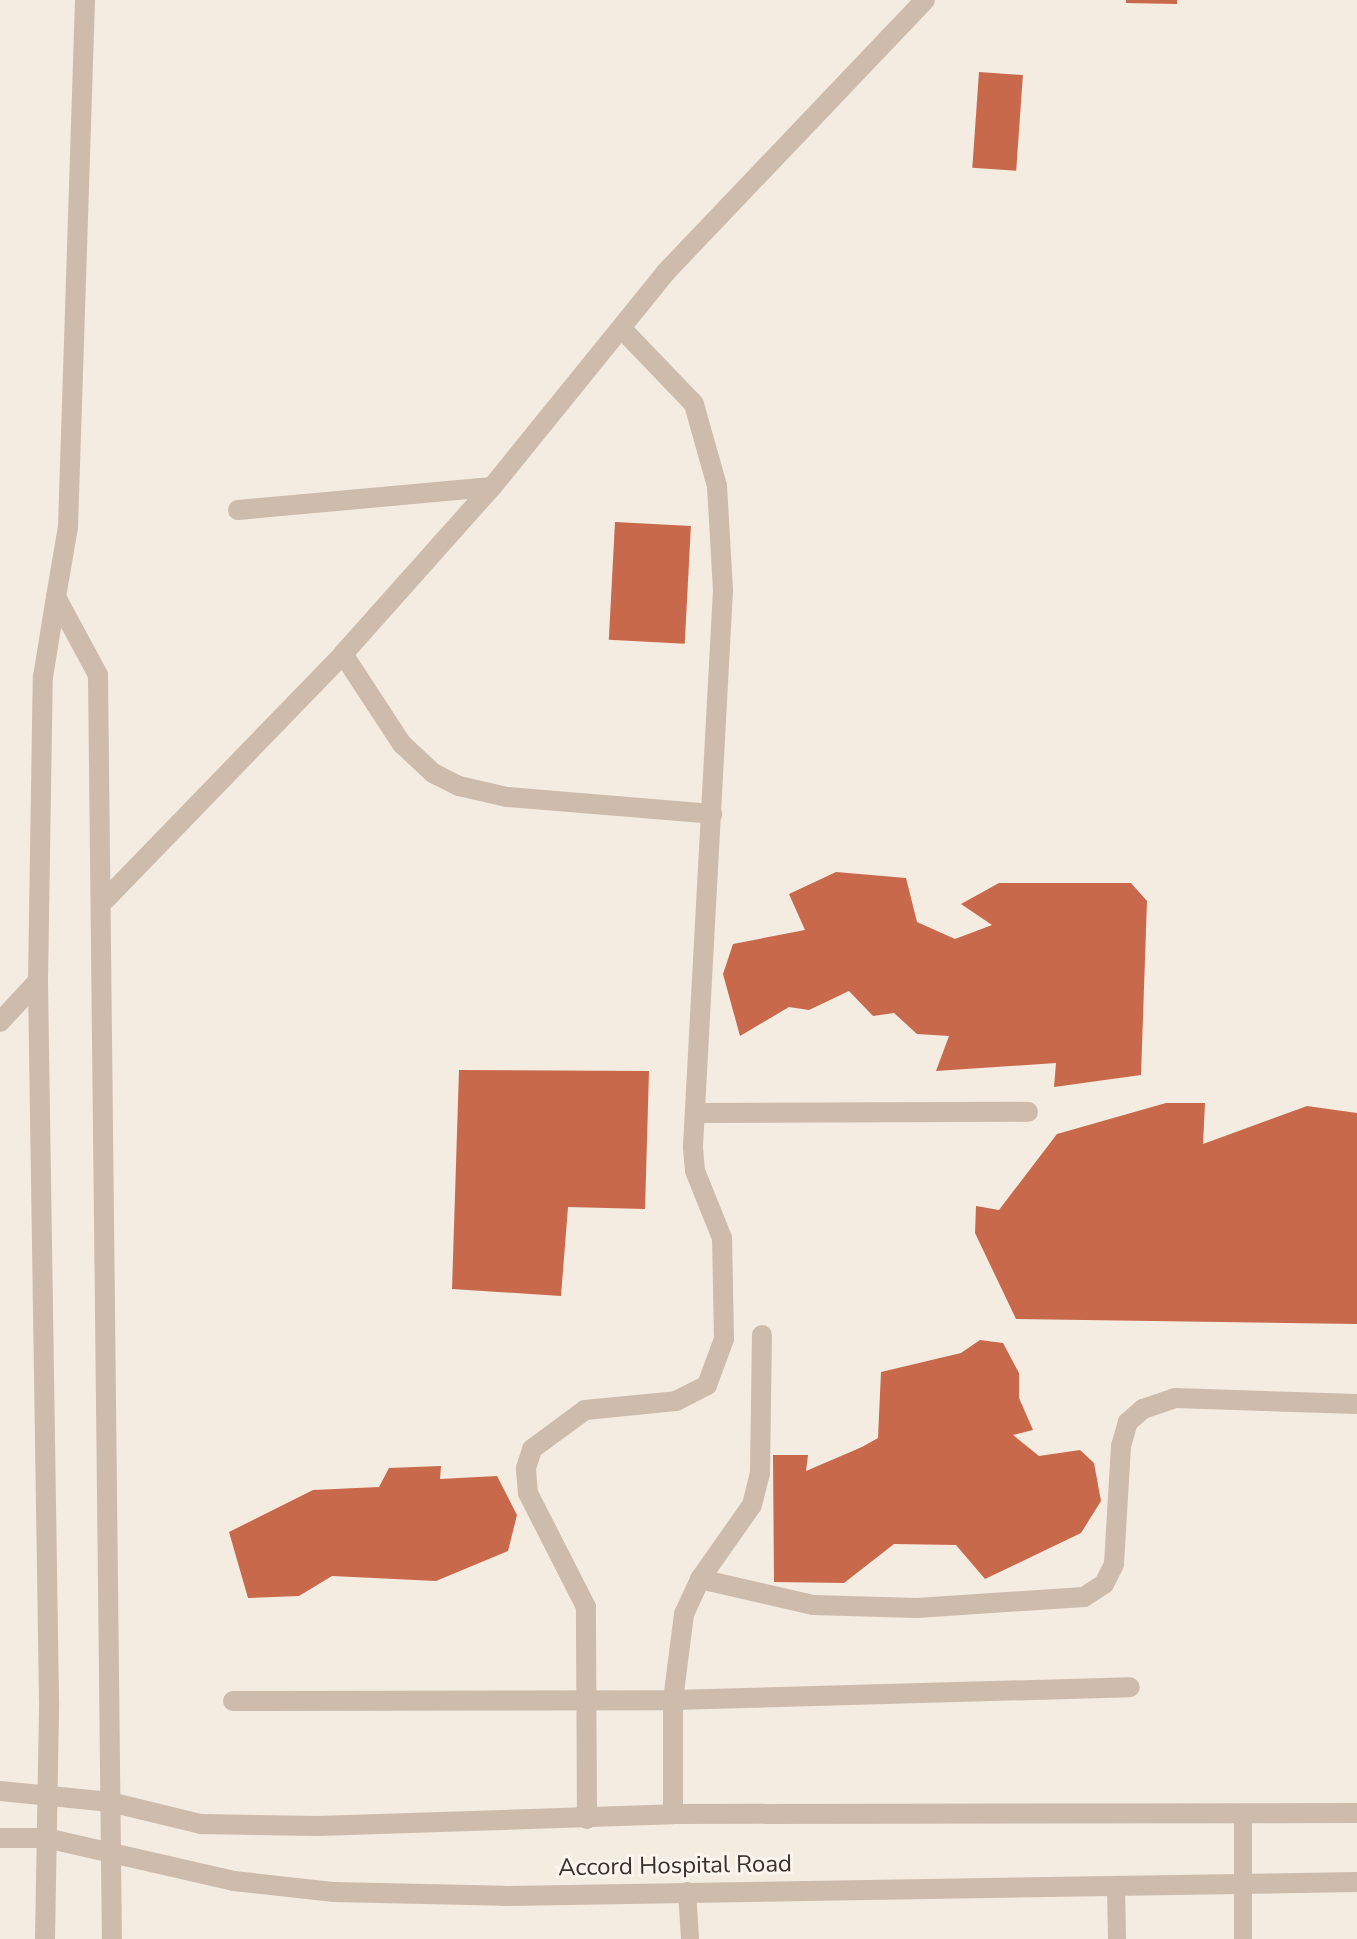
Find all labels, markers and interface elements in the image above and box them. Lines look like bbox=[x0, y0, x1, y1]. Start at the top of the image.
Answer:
street label: Accord Hospital Road bbox=[558, 1850, 792, 1882]

